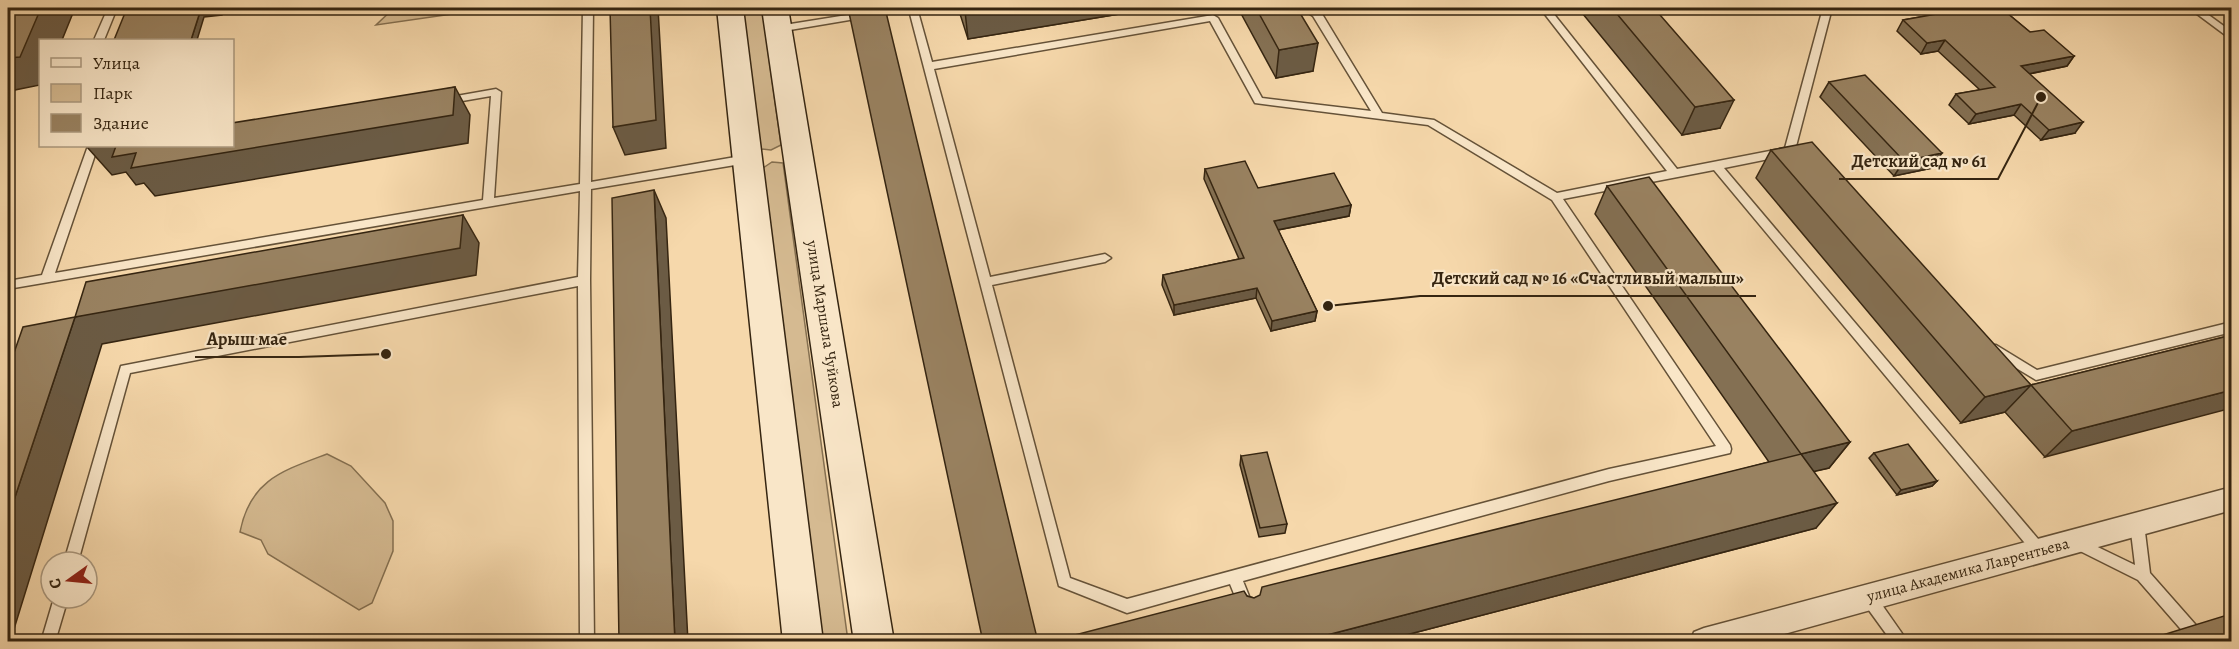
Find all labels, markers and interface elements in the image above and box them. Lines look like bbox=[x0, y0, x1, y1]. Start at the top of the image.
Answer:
legend bbox=[39, 39, 234, 147]
text: Улица bbox=[93, 51, 141, 75]
text: Парк bbox=[93, 81, 133, 105]
text: Здание bbox=[93, 111, 149, 135]
callout: Детский сад № 61 bbox=[1839, 143, 1998, 179]
text: Детский сад № 61 bbox=[1852, 149, 1987, 173]
street label: улица Маршала Чуйкова bbox=[801, 238, 849, 410]
callout: Детский сад № 16 «Счастливый малыш» bbox=[1420, 260, 1756, 296]
text: Детский сад № 16 «Счастливый малыш» bbox=[1432, 266, 1744, 290]
callout: Арыш мае bbox=[195, 321, 299, 357]
text: Арыш мае bbox=[206, 327, 287, 351]
street label: улица Академика Лаврентьева bbox=[1863, 532, 2072, 608]
north arrow bbox=[39, 550, 99, 610]
text: С bbox=[44, 576, 67, 591]

